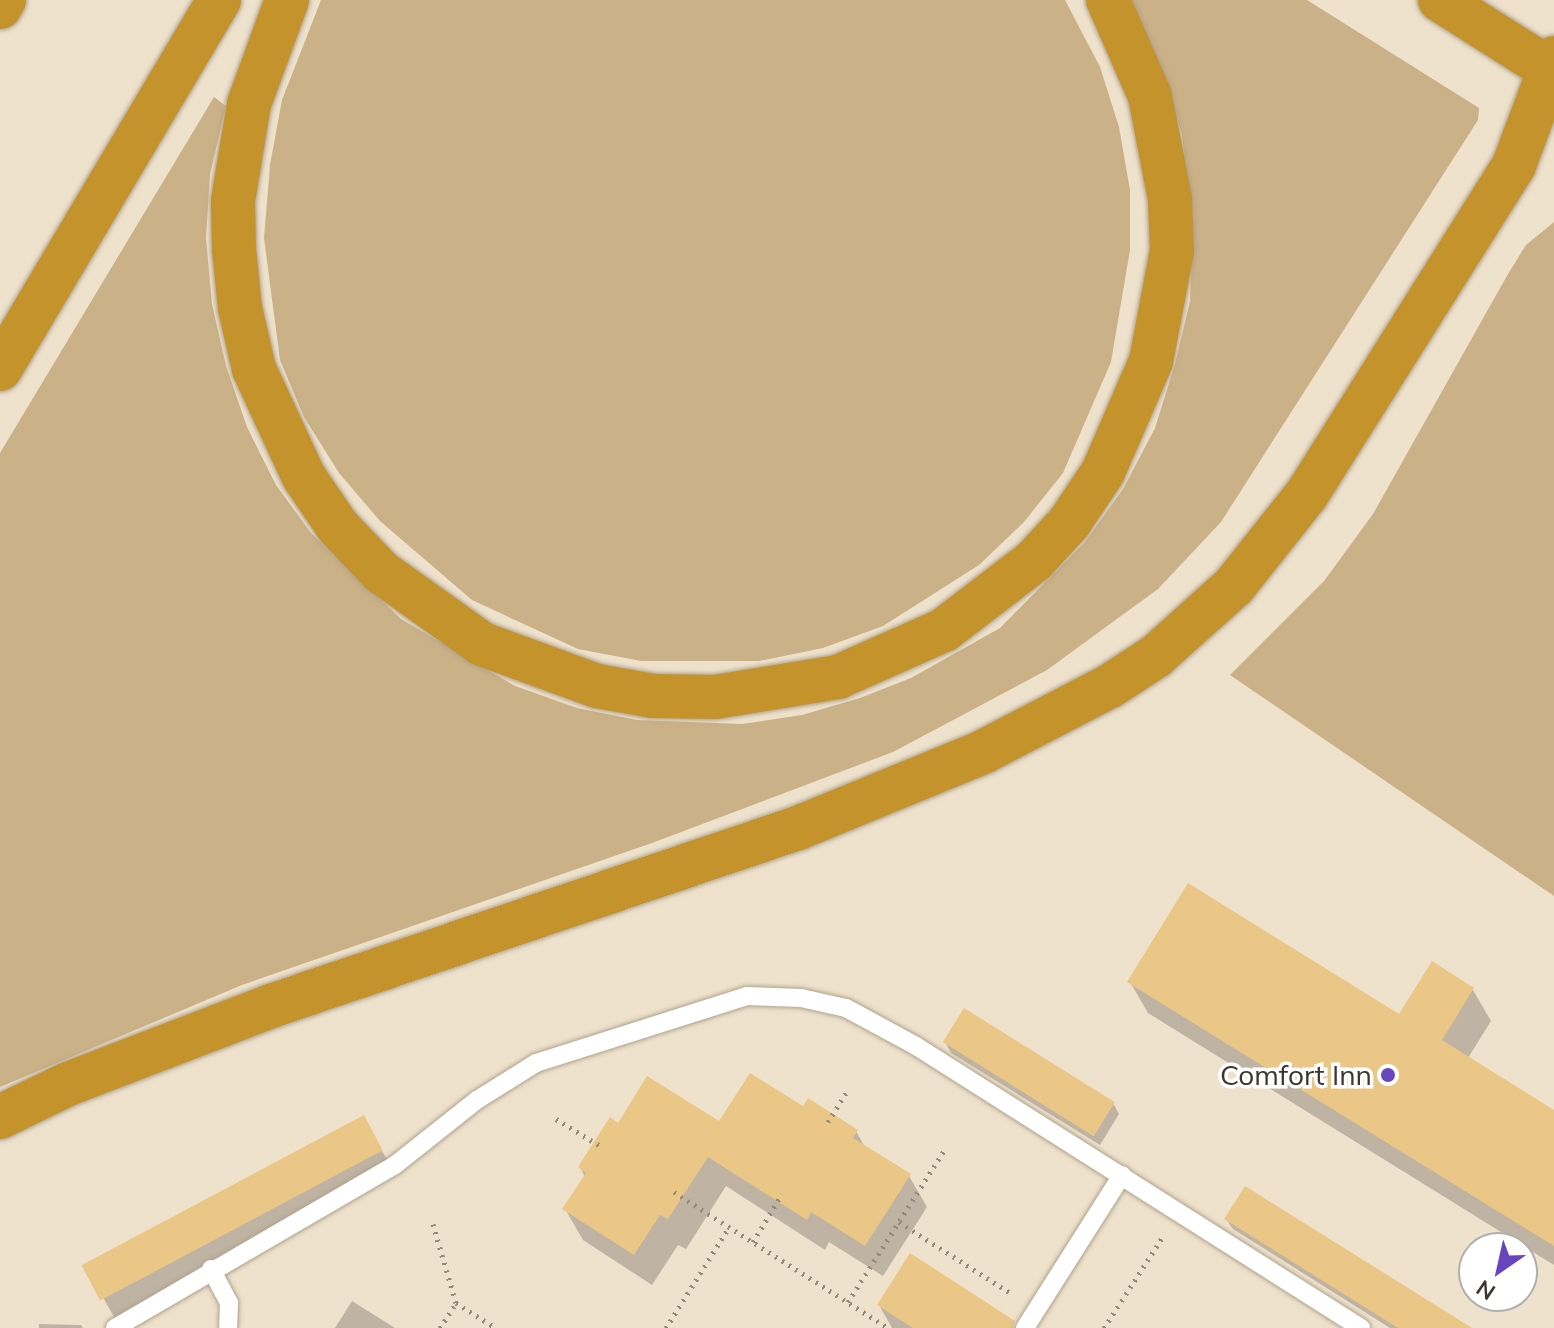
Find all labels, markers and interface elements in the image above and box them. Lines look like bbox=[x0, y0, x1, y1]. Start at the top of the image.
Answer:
place label: Comfort Inn bbox=[1220, 1058, 1372, 1092]
marker: Comfort Inn bbox=[1379, 1066, 1397, 1084]
north arrow bbox=[1458, 1232, 1538, 1312]
text: N bbox=[1471, 1274, 1500, 1306]

